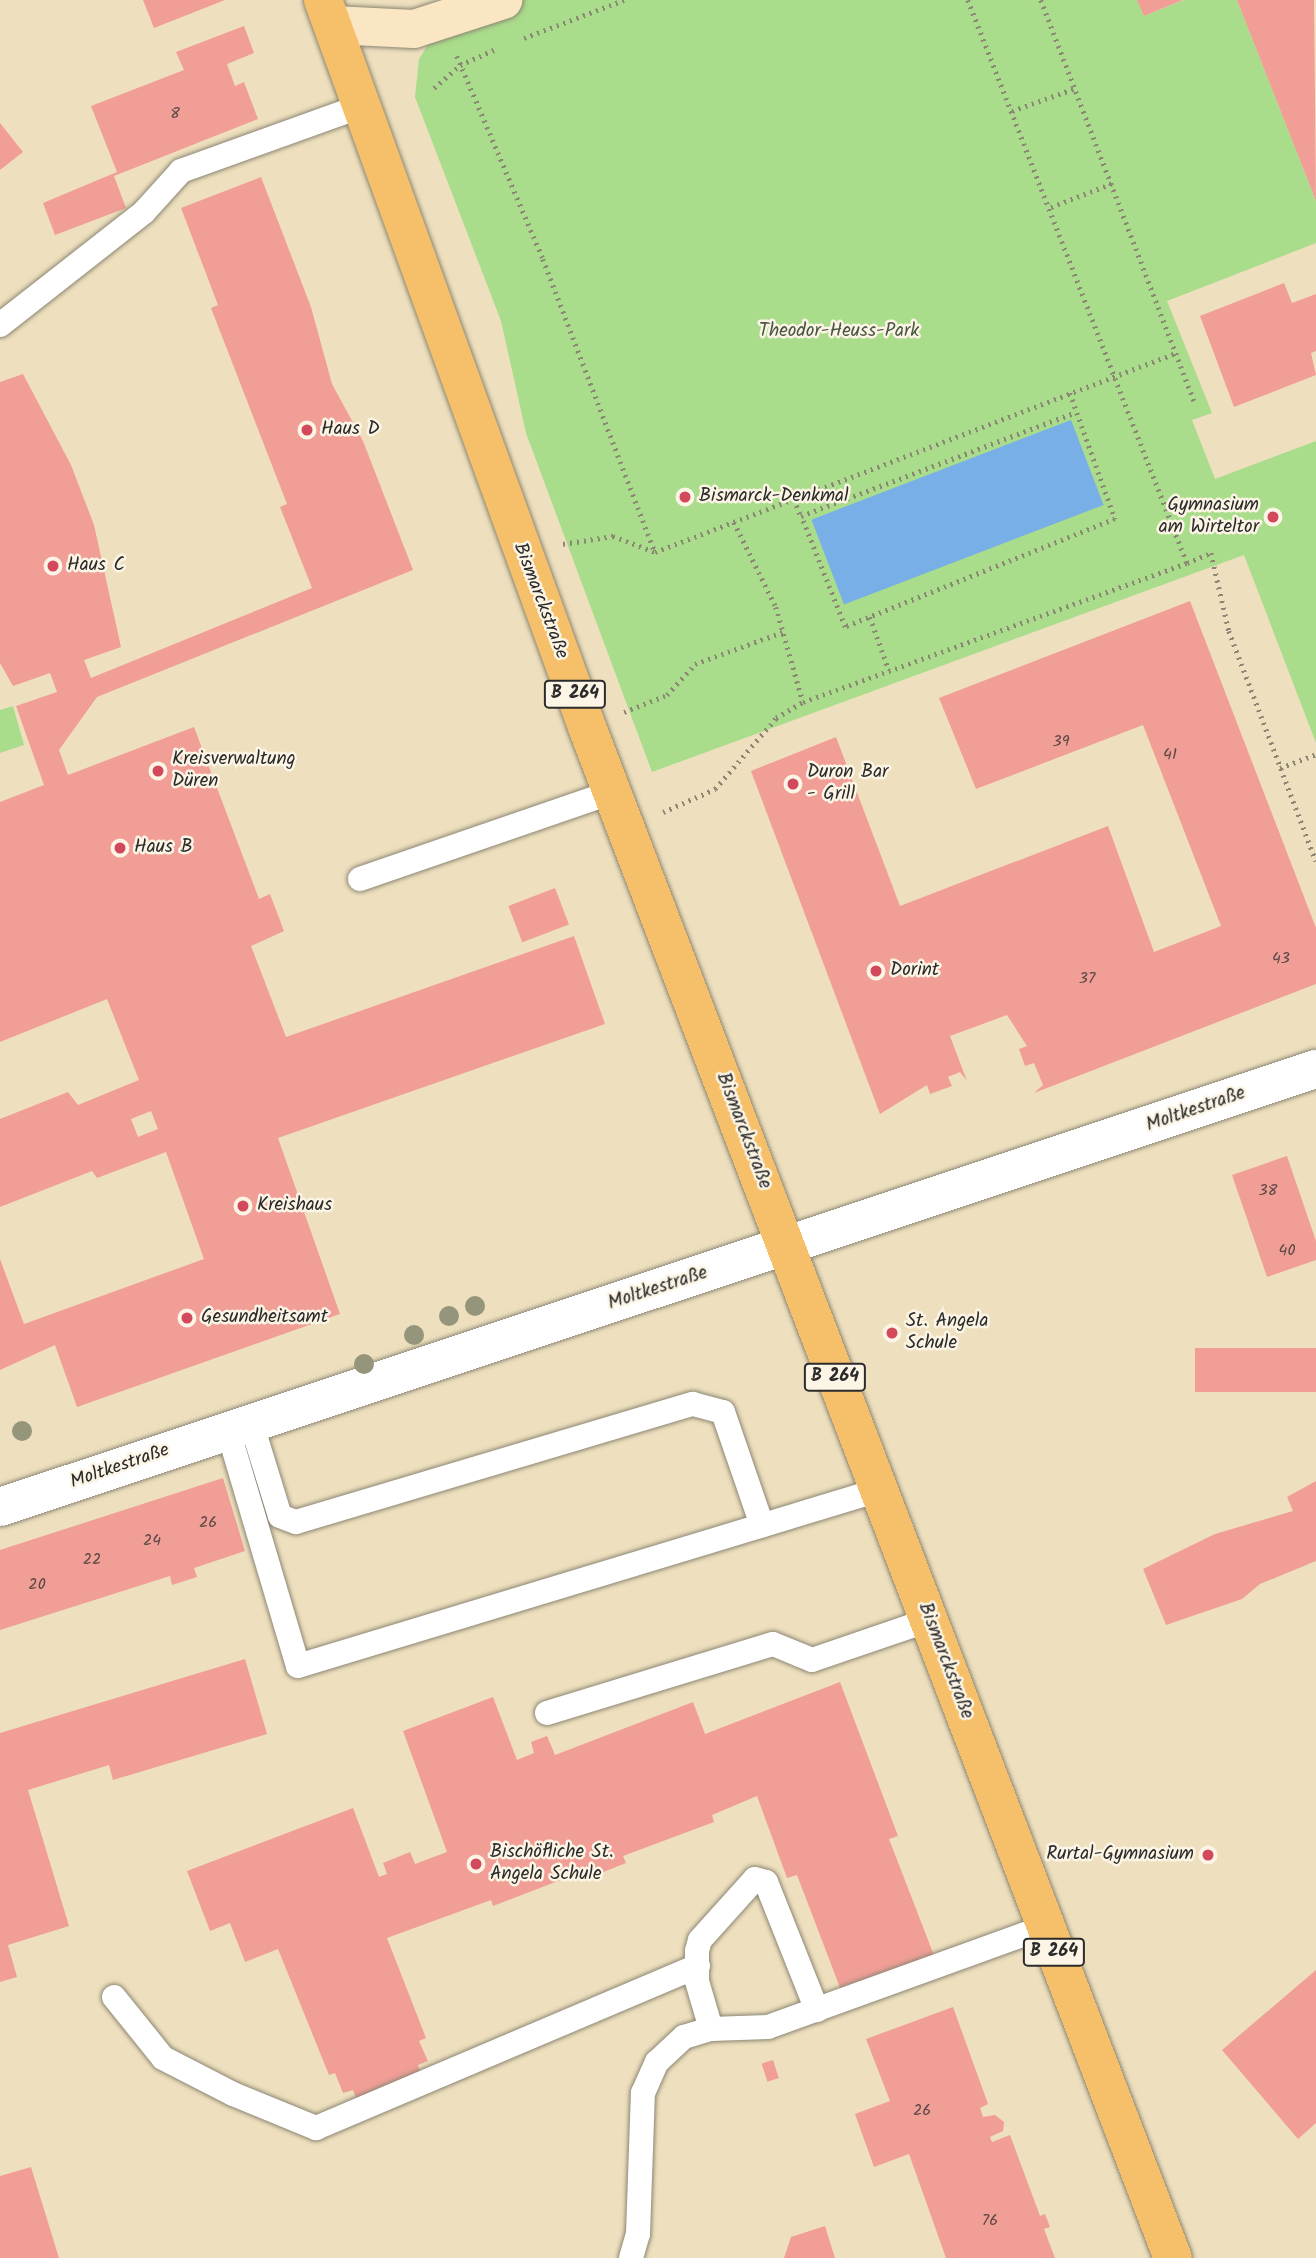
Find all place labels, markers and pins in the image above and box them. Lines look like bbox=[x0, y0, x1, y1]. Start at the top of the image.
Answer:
place label: Haus D bbox=[321, 419, 380, 441]
marker: Haus D bbox=[299, 422, 315, 438]
place label: Bismarck-Denkmal bbox=[699, 486, 849, 508]
marker: Bismarck-Denkmal bbox=[677, 489, 693, 505]
place label: Gymnasium am Wirteltor bbox=[1159, 495, 1259, 539]
marker: Gymnasium am Wirteltor bbox=[1265, 509, 1281, 525]
place label: Haus C bbox=[67, 555, 125, 577]
marker: Haus C bbox=[45, 558, 61, 574]
place label: Kreisverwaltung Düren bbox=[172, 749, 296, 793]
place label: Duron Bar - Grill bbox=[807, 762, 888, 806]
marker: Kreisverwaltung Düren bbox=[150, 763, 166, 779]
marker: Duron Bar - Grill bbox=[785, 776, 801, 792]
place label: Haus B bbox=[134, 837, 193, 859]
marker: Haus B bbox=[112, 840, 128, 856]
place label: Dorint bbox=[890, 960, 939, 982]
marker: Dorint bbox=[868, 963, 884, 979]
place label: Kreishaus bbox=[257, 1195, 332, 1217]
marker: Kreishaus bbox=[235, 1198, 251, 1214]
place label: Gesundheitsamt bbox=[201, 1307, 328, 1329]
marker: Gesundheitsamt bbox=[179, 1310, 195, 1326]
place label: St. Angela Schule bbox=[906, 1311, 988, 1355]
marker: St. Angela Schule bbox=[884, 1325, 900, 1341]
place label: Bischöfliche St. Angela Schule bbox=[490, 1842, 614, 1886]
place label: Rurtal-Gymnasium bbox=[1046, 1844, 1194, 1866]
marker: Rurtal-Gymnasium bbox=[1200, 1847, 1216, 1863]
marker: Bischöfliche St. Angela Schule bbox=[468, 1856, 484, 1872]

